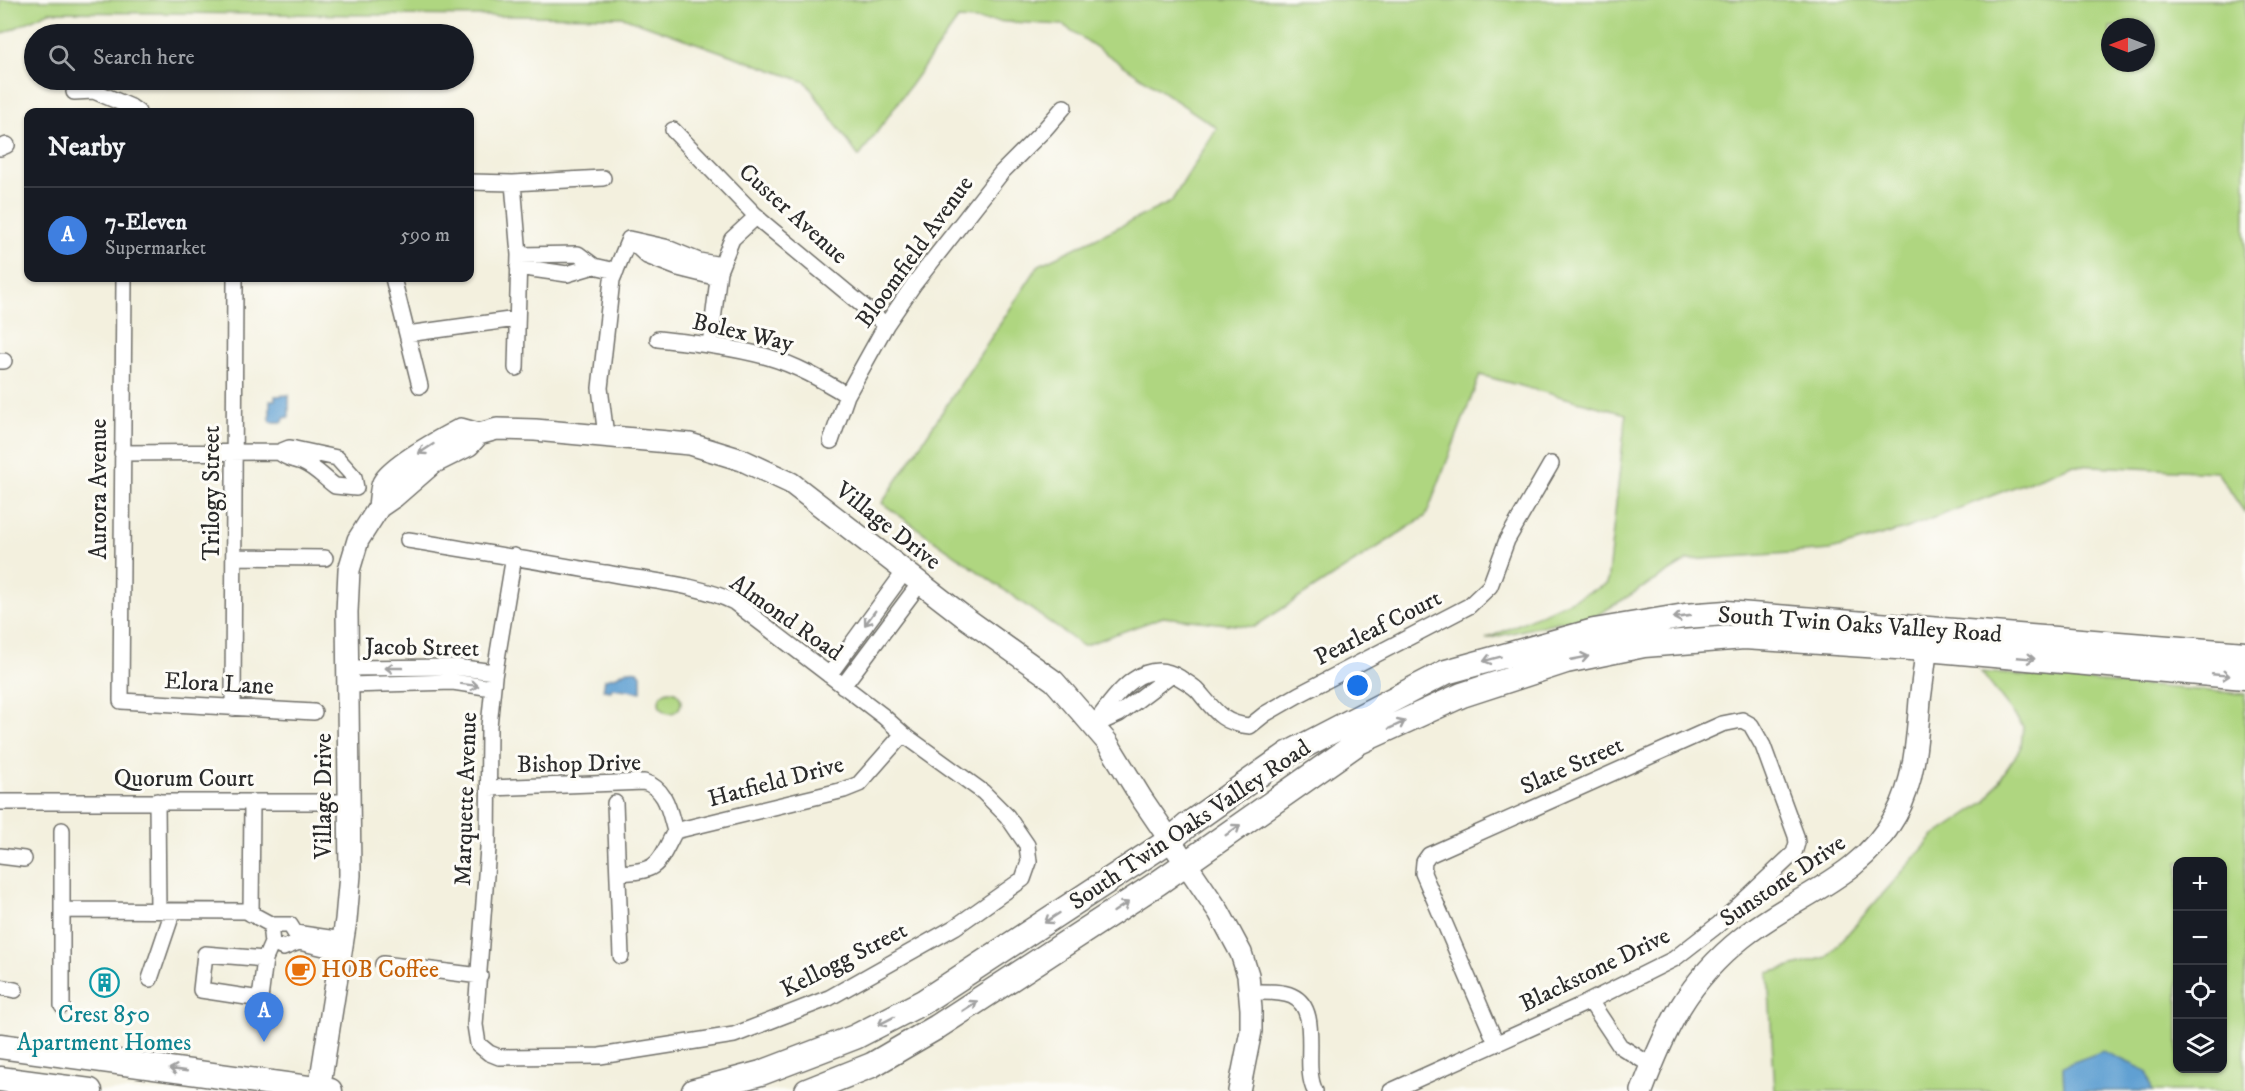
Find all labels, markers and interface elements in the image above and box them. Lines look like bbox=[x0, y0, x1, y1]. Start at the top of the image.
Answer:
north arrow bbox=[2101, 18, 2155, 72]
search box bbox=[24, 24, 474, 90]
icon: search bbox=[45, 41, 78, 74]
text: Search here bbox=[93, 44, 195, 71]
text: Nearby bbox=[48, 131, 125, 164]
street label: Custer Avenue bbox=[732, 157, 854, 271]
street label: Bloomfield Avenue bbox=[850, 170, 980, 334]
text: 7-Eleven bbox=[105, 209, 187, 236]
text: A bbox=[61, 223, 74, 248]
text: 590 m bbox=[400, 223, 450, 248]
text: Supermarket bbox=[105, 236, 206, 261]
street label: Bolex Way bbox=[690, 307, 797, 359]
street label: Aurora Avenue bbox=[84, 419, 114, 559]
street label: Trilogy Street bbox=[197, 425, 227, 560]
one-way arrow bbox=[418, 443, 435, 455]
street label: Village Drive bbox=[828, 475, 947, 577]
street label: Almond Road bbox=[724, 568, 848, 668]
street label: Pearleaf Court bbox=[1310, 583, 1447, 673]
street label: South Twin Oaks Valley Road bbox=[1717, 600, 2003, 650]
one-way arrow bbox=[864, 609, 876, 625]
one-way arrow bbox=[1672, 612, 1692, 623]
street label: Jacob Street bbox=[363, 632, 480, 664]
one-way arrow bbox=[1570, 652, 1589, 663]
one-way arrow bbox=[2016, 652, 2036, 663]
one-way arrow bbox=[1482, 654, 1501, 665]
one-way arrow bbox=[385, 662, 405, 674]
street label: Elora Lane bbox=[163, 666, 275, 702]
one-way arrow bbox=[2210, 670, 2230, 681]
your location bbox=[1343, 671, 1372, 700]
one-way arrow bbox=[460, 679, 480, 690]
street label: Marquette Avenue bbox=[448, 711, 484, 886]
one-way arrow bbox=[1388, 718, 1406, 730]
street label: Slate Street bbox=[1516, 730, 1628, 802]
street label: Village Drive bbox=[309, 733, 339, 860]
street label: South Twin Oaks Valley Road bbox=[1064, 733, 1316, 917]
street label: Bishop Drive bbox=[517, 748, 641, 780]
street label: Hatfield Drive bbox=[705, 749, 847, 815]
street label: Quorum Court bbox=[114, 764, 255, 794]
one-way arrow bbox=[1225, 824, 1241, 836]
street label: Sunstone Drive bbox=[1714, 828, 1852, 934]
map controls bbox=[2173, 857, 2227, 1073]
button: + bbox=[2173, 857, 2227, 911]
one-way arrow bbox=[1112, 901, 1128, 913]
button: − bbox=[2173, 911, 2227, 965]
one-way arrow bbox=[1043, 912, 1060, 925]
street label: Kellogg Street bbox=[776, 915, 912, 1005]
street label: Blackstone Drive bbox=[1515, 921, 1675, 1019]
cafe icon: HOB Coffee bbox=[284, 954, 316, 986]
place label: HOB Coffee bbox=[321, 955, 439, 985]
button: locate bbox=[2173, 965, 2227, 1019]
building icon: Crest 850 Apartment Homes bbox=[88, 966, 120, 998]
pin: A bbox=[244, 992, 284, 1042]
place label: Crest 850 Apartment Homes bbox=[17, 1000, 191, 1058]
one-way arrow bbox=[961, 1000, 978, 1012]
one-way arrow bbox=[878, 1015, 895, 1027]
button: layers bbox=[2173, 1019, 2227, 1073]
one-way arrow bbox=[168, 1064, 188, 1075]

